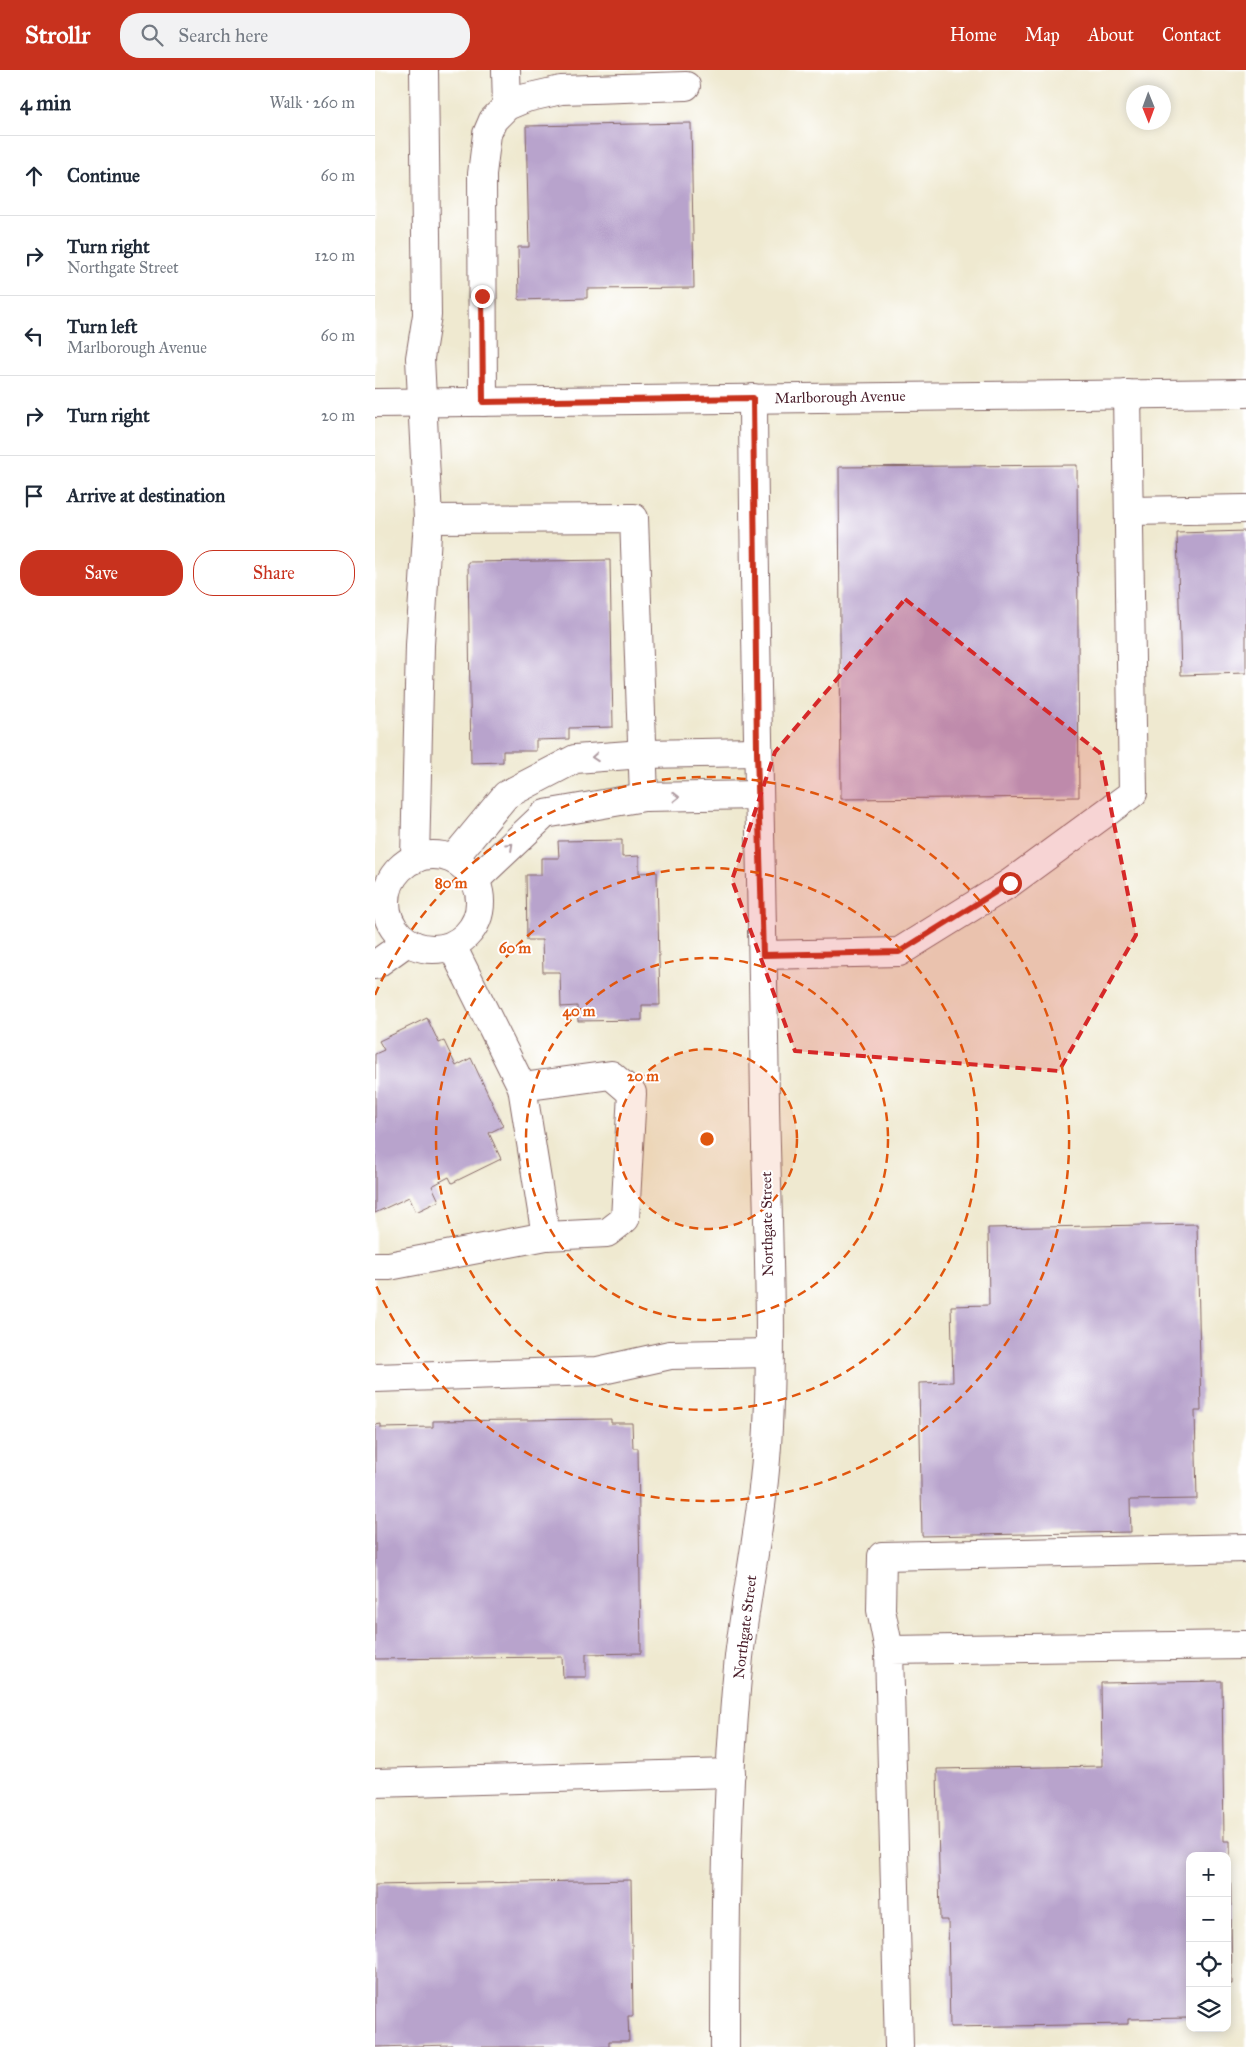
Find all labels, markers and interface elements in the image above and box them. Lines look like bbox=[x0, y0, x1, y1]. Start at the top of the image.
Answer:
search box bbox=[120, 13, 470, 58]
text: Strollr bbox=[25, 20, 90, 50]
icon: search bbox=[138, 21, 166, 49]
text: Search here bbox=[178, 24, 268, 47]
text: Home bbox=[950, 24, 997, 46]
text: Map bbox=[1025, 24, 1060, 46]
text: About bbox=[1088, 24, 1134, 46]
text: Contact bbox=[1162, 24, 1221, 46]
north arrow bbox=[1126, 85, 1171, 130]
text: 4 min bbox=[20, 90, 71, 116]
text: Walk · 260 m bbox=[269, 93, 355, 112]
icon: ahead bbox=[20, 162, 48, 190]
text: Continue bbox=[67, 164, 140, 187]
text: 60 m bbox=[321, 166, 355, 185]
text: Turn right bbox=[67, 235, 150, 258]
icon: right bbox=[20, 242, 48, 270]
text: 120 m bbox=[315, 246, 355, 265]
text: Northgate Street bbox=[67, 258, 179, 277]
route end bbox=[471, 285, 494, 308]
text: Turn left bbox=[67, 315, 137, 338]
icon: left bbox=[20, 322, 48, 350]
text: 60 m bbox=[321, 326, 355, 345]
text: Marlborough Avenue bbox=[67, 338, 207, 357]
street label: Marlborough Avenue bbox=[774, 387, 906, 407]
icon: right bbox=[20, 402, 48, 430]
text: Turn right bbox=[67, 404, 150, 427]
text: 20 m bbox=[321, 406, 355, 425]
icon: arrive bbox=[20, 482, 48, 510]
text: Arrive at destination bbox=[67, 484, 225, 507]
button: Save bbox=[20, 550, 183, 596]
button: Share bbox=[193, 550, 355, 596]
one-way arrow bbox=[590, 752, 598, 763]
one-way arrow bbox=[672, 791, 680, 802]
one-way arrow bbox=[505, 843, 514, 852]
route start bbox=[999, 872, 1022, 895]
text: 80 m bbox=[435, 874, 468, 892]
text: 60 m bbox=[499, 939, 532, 957]
text: 40 m bbox=[563, 1002, 596, 1021]
text: 20 m bbox=[627, 1067, 659, 1085]
centre of rings bbox=[698, 1130, 716, 1148]
street label: Northgate Street bbox=[757, 1171, 777, 1277]
street label: Northgate Street bbox=[730, 1573, 760, 1680]
map controls bbox=[1186, 1852, 1231, 2032]
button: + bbox=[1186, 1852, 1231, 1897]
button: − bbox=[1186, 1897, 1231, 1942]
button: locate bbox=[1186, 1942, 1231, 1987]
button: layers bbox=[1186, 1987, 1231, 2032]

